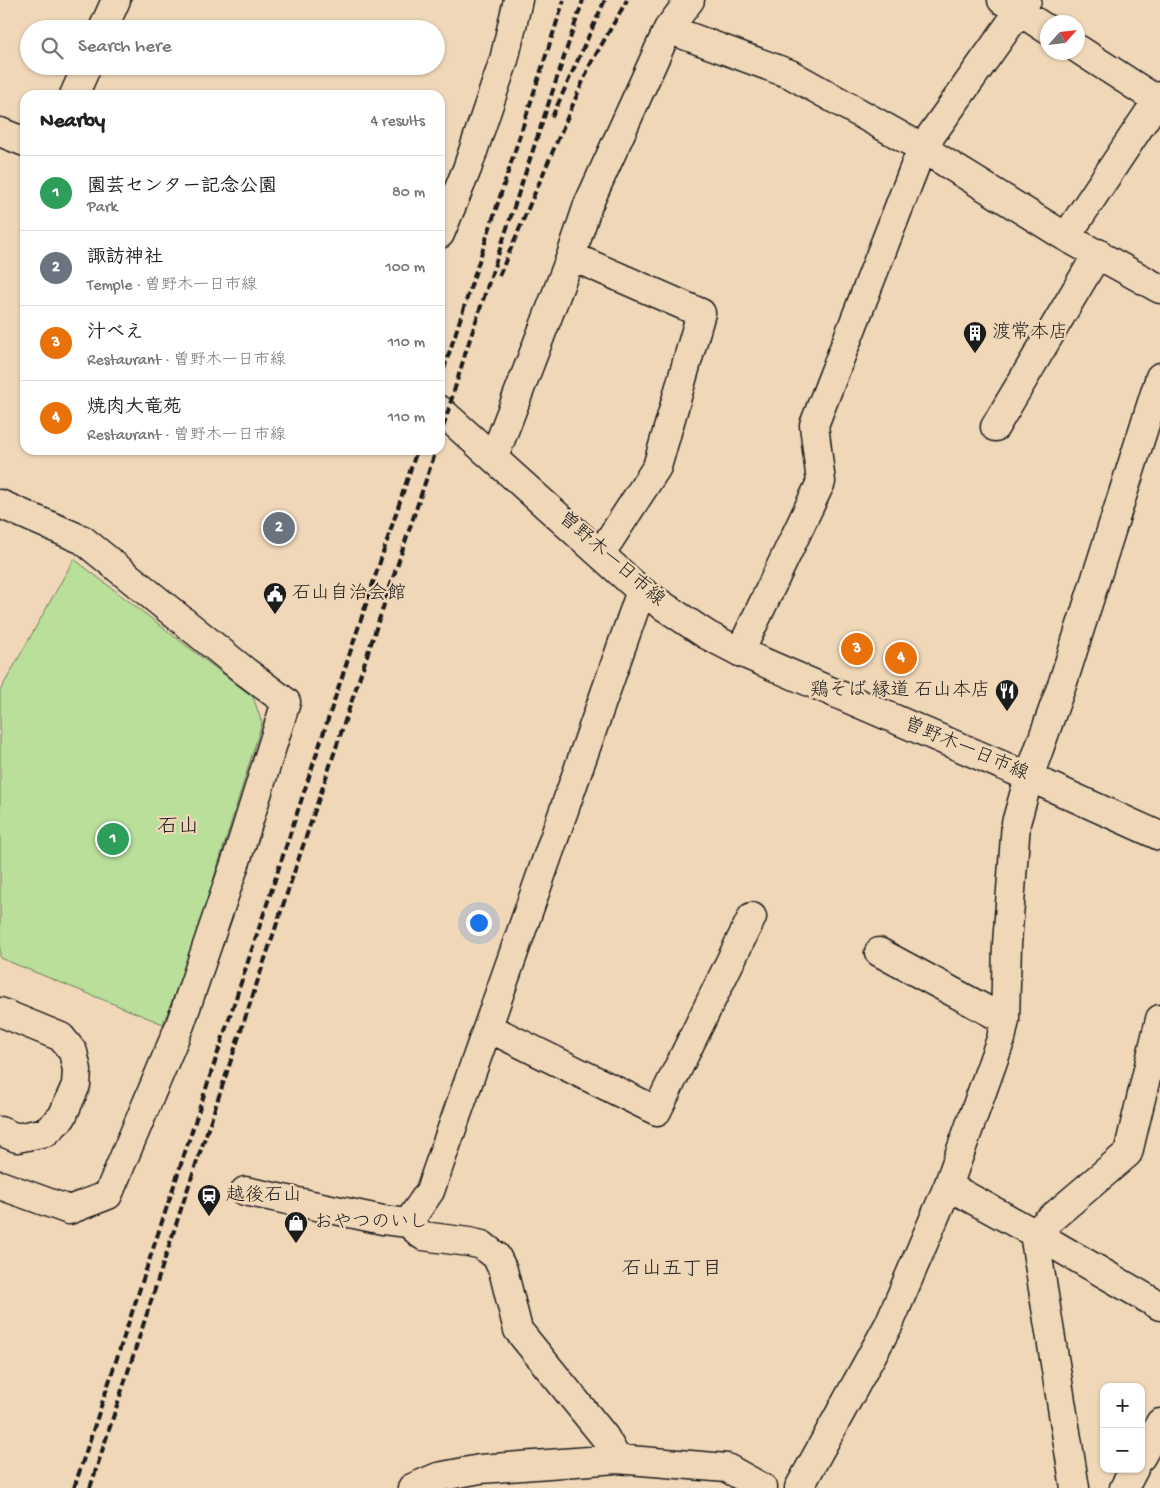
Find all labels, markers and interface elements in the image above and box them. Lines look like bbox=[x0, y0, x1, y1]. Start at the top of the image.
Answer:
north arrow bbox=[1040, 15, 1085, 60]
search box bbox=[20, 20, 445, 75]
icon: search bbox=[38, 34, 66, 62]
text: Search here bbox=[78, 36, 172, 59]
text: Nearby bbox=[40, 110, 105, 135]
text: 4 results bbox=[370, 113, 425, 132]
text: 園芸センター記念公園 bbox=[87, 176, 277, 199]
text: 1 bbox=[53, 184, 59, 203]
text: 80 m bbox=[392, 184, 425, 203]
text: Park bbox=[87, 199, 118, 218]
text: 諏訪神社 bbox=[87, 247, 163, 270]
text: 2 bbox=[52, 259, 60, 278]
text: 100 m bbox=[385, 259, 425, 278]
text: Temple · 曽野木一日市線 bbox=[87, 277, 257, 296]
building icon: 渡常本店 bbox=[962, 320, 988, 354]
place label: 渡常本店 bbox=[992, 321, 1068, 345]
text: 汁べえ bbox=[87, 322, 144, 345]
text: 3 bbox=[52, 334, 60, 353]
text: 110 m bbox=[388, 334, 425, 353]
text: Restaurant · 曽野木一日市線 bbox=[87, 352, 286, 371]
text: 焼肉大竜苑 bbox=[87, 397, 182, 420]
text: 4 bbox=[52, 409, 60, 428]
text: 110 m bbox=[388, 409, 425, 428]
text: Restaurant · 曽野木一日市線 bbox=[87, 427, 286, 446]
street label: 曽野木一日市線 bbox=[553, 507, 669, 612]
pin: 2 bbox=[263, 509, 295, 547]
public building icon: 石山自治会館 bbox=[262, 581, 288, 615]
place label: 石山自治会館 bbox=[292, 582, 406, 606]
pin: 3 bbox=[841, 630, 873, 668]
pin: 4 bbox=[885, 639, 917, 677]
restaurant icon: 鶏そば 縁道 石山本店 bbox=[994, 678, 1020, 712]
place label: 鶏そば 縁道 石山本店 bbox=[810, 679, 990, 703]
street label: 曽野木一日市線 bbox=[900, 713, 1032, 787]
district label: 石山 bbox=[157, 816, 199, 841]
pin: 1 bbox=[97, 820, 129, 858]
your location bbox=[466, 910, 492, 936]
station icon: 越後石山 bbox=[196, 1183, 222, 1217]
place label: 越後石山 bbox=[226, 1184, 302, 1208]
shop icon: おやつのいし bbox=[283, 1210, 309, 1244]
place label: おやつのいし bbox=[314, 1212, 428, 1235]
district label: 石山五丁目 bbox=[622, 1259, 722, 1282]
map controls bbox=[1100, 1383, 1145, 1473]
button: + bbox=[1100, 1383, 1145, 1428]
button: − bbox=[1100, 1428, 1145, 1473]

